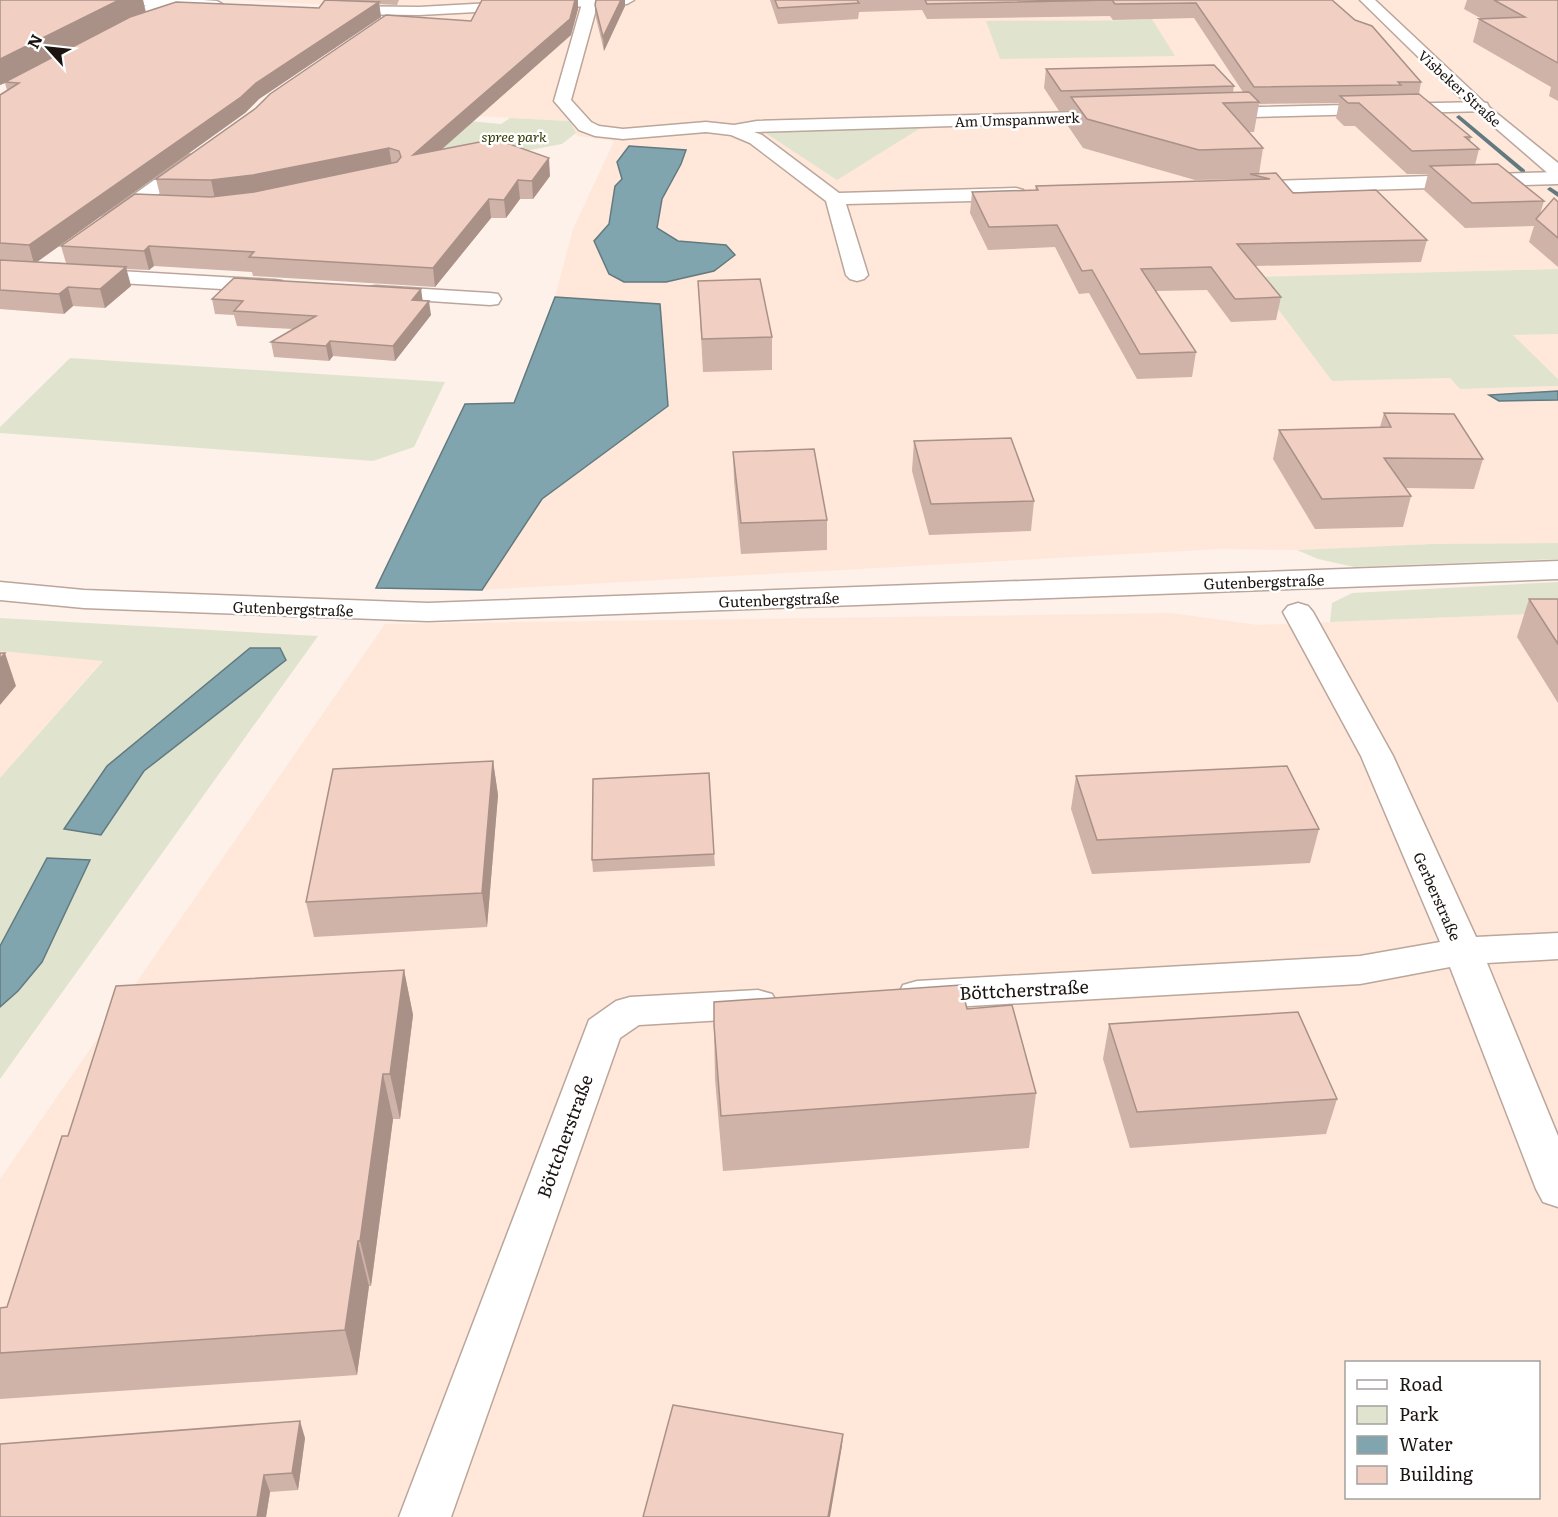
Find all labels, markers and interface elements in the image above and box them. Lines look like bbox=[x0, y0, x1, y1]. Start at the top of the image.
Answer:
north arrow bbox=[18, 18, 78, 78]
text: N bbox=[20, 29, 47, 52]
street label: Visbeker Straße bbox=[1414, 45, 1506, 131]
street label: Am Umspannwerk bbox=[954, 107, 1080, 131]
park label: spree park bbox=[481, 126, 547, 146]
street label: Gutenbergstraße bbox=[1203, 567, 1325, 595]
street label: Gutenbergstraße bbox=[718, 585, 840, 613]
street label: Gutenbergstraße bbox=[232, 594, 354, 622]
street label: Gerberstraße bbox=[1408, 848, 1468, 944]
street label: Böttcherstraße bbox=[959, 972, 1089, 1006]
street label: Böttcherstraße bbox=[529, 1071, 599, 1201]
legend bbox=[1345, 1361, 1540, 1499]
text: Road bbox=[1399, 1370, 1443, 1397]
text: Park bbox=[1399, 1400, 1440, 1427]
text: Water bbox=[1399, 1430, 1453, 1457]
text: Building bbox=[1399, 1460, 1474, 1487]

